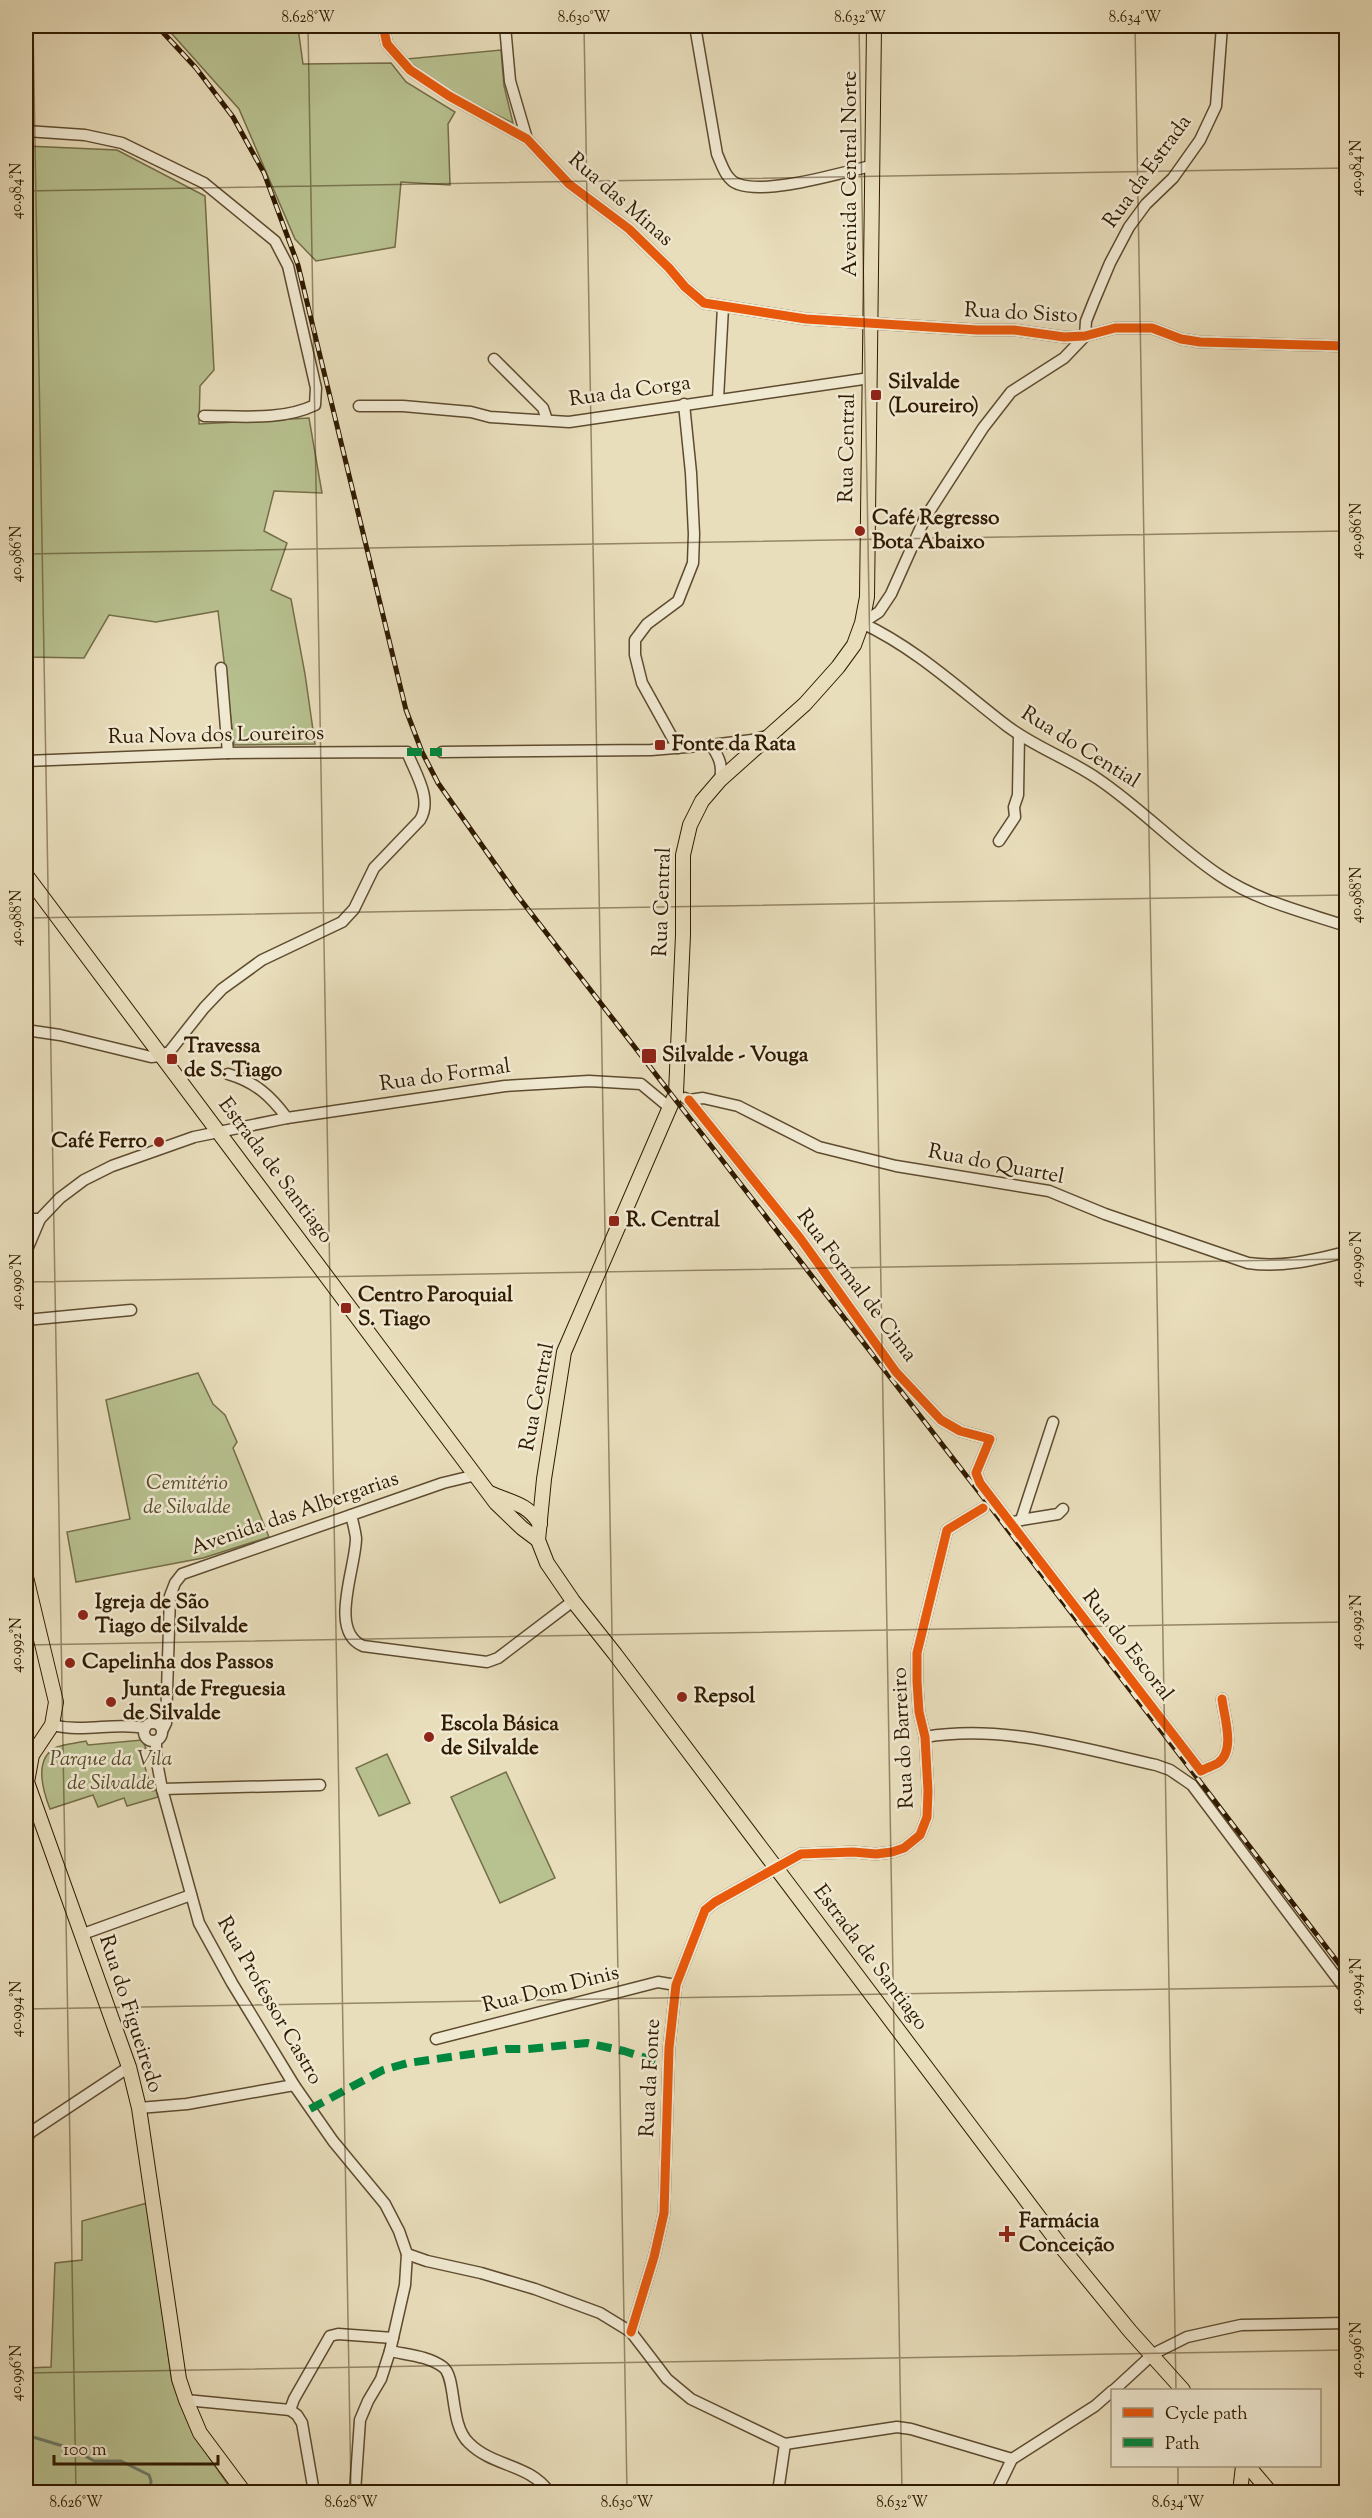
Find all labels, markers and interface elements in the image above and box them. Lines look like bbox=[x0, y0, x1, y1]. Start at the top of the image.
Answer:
text: 8.628°W bbox=[281, 8, 335, 29]
text: 8.630°W bbox=[558, 8, 611, 29]
text: 8.632°W bbox=[834, 8, 886, 29]
text: 8.634°W bbox=[1109, 8, 1161, 29]
street label: Avenida Central Norte bbox=[836, 71, 866, 277]
street label: Rua da Estrada bbox=[1097, 109, 1200, 235]
text: 40.984°N bbox=[1347, 140, 1368, 196]
street label: Rua das Minas bbox=[561, 146, 679, 254]
text: 40.984°N bbox=[7, 163, 28, 219]
street label: Rua do Sisto bbox=[963, 296, 1079, 332]
place label: Silvalde (Loureiro) bbox=[888, 368, 979, 422]
street label: Rua da Corga bbox=[567, 369, 693, 415]
marker: Silvalde (Loureiro) bbox=[869, 388, 883, 402]
street label: Rua Central bbox=[832, 393, 864, 503]
text: 40.986°N bbox=[1347, 503, 1368, 559]
place label: Café Regresso Bota Abaixo bbox=[872, 504, 1000, 558]
marker: Café Regresso Bota Abaixo bbox=[853, 524, 867, 538]
text: 40.986°N bbox=[7, 526, 28, 582]
street label: Rua do Cential bbox=[1015, 699, 1145, 797]
street label: Rua Nova dos Loureiros bbox=[108, 719, 324, 753]
place label: Fonte da Rata bbox=[672, 730, 796, 760]
marker: Fonte da Rata bbox=[653, 738, 667, 752]
street label: Rua Central bbox=[646, 847, 680, 957]
text: 40.988°N bbox=[1347, 867, 1368, 923]
text: 40.988°N bbox=[7, 890, 28, 946]
place label: Travessa de S. Tiago bbox=[184, 1032, 283, 1086]
place label: Silvalde - Vouga bbox=[662, 1041, 809, 1071]
marker: Silvalde - Vouga bbox=[640, 1047, 658, 1065]
marker: Travessa de S. Tiago bbox=[165, 1052, 179, 1066]
street label: Rua do Formal bbox=[378, 1052, 513, 1100]
street label: Estrada de Santiago bbox=[210, 1092, 340, 1250]
place label: Café Ferro bbox=[51, 1127, 148, 1157]
marker: Café Ferro bbox=[152, 1135, 166, 1149]
street label: Rua do Quartel bbox=[925, 1137, 1067, 1193]
street label: Rua Formal de Cima bbox=[789, 1203, 924, 1369]
place label: R. Central bbox=[626, 1206, 720, 1236]
marker: R. Central bbox=[607, 1214, 621, 1228]
text: 40.990°N bbox=[1347, 1231, 1368, 1287]
text: 40.990°N bbox=[7, 1254, 28, 1310]
place label: Centro Paroquial S. Tiago bbox=[358, 1281, 513, 1335]
marker: Centro Paroquial S. Tiago bbox=[339, 1301, 353, 1315]
street label: Rua Central bbox=[513, 1340, 563, 1454]
street label: Avenida das Albergarias bbox=[187, 1464, 403, 1564]
park label: Cemitério de Silvalde bbox=[143, 1469, 231, 1523]
street label: Rua do Escoral bbox=[1074, 1584, 1180, 1708]
place label: Igreja de São Tiago de Silvalde bbox=[95, 1588, 248, 1642]
text: 40.992°N bbox=[1347, 1594, 1368, 1650]
marker: Igreja de São Tiago de Silvalde bbox=[76, 1608, 90, 1622]
text: 40.992°N bbox=[7, 1617, 28, 1673]
place label: Capelinha dos Passos bbox=[82, 1648, 274, 1678]
marker: Capelinha dos Passos bbox=[63, 1656, 77, 1670]
street label: Rua do Barreiro bbox=[885, 1666, 923, 1810]
place label: Junta de Freguesia de Silvalde bbox=[121, 1675, 286, 1729]
place label: Repsol bbox=[694, 1682, 755, 1712]
marker: Repsol bbox=[675, 1690, 689, 1704]
marker: Junta de Freguesia de Silvalde bbox=[104, 1695, 118, 1709]
place label: Escola Básica de Silvalde bbox=[441, 1710, 559, 1764]
marker: Escola Básica de Silvalde bbox=[422, 1730, 436, 1744]
park label: Parque da Vila de Silvalde bbox=[49, 1745, 173, 1799]
street label: Estrada de Santiago bbox=[805, 1879, 935, 2037]
street label: Rua Professor Castro bbox=[209, 1911, 329, 2091]
street label: Rua do Figueiredo bbox=[90, 1931, 170, 2097]
text: 40.994°N bbox=[1347, 1958, 1368, 2014]
street label: Rua Dom Dinis bbox=[479, 1959, 623, 2021]
text: 40.994°N bbox=[7, 1981, 28, 2037]
street label: Rua da Fonte bbox=[633, 2018, 669, 2138]
place label: Farmácia Conceição bbox=[1019, 2207, 1115, 2261]
marker: Farmácia Conceição bbox=[1000, 2227, 1014, 2241]
text: 40.996°N bbox=[1347, 2322, 1368, 2378]
text: 40.996°N bbox=[7, 2345, 28, 2401]
legend bbox=[1111, 2389, 1321, 2467]
text: Cycle path bbox=[1165, 2402, 1248, 2428]
scale bar bbox=[54, 2428, 218, 2466]
text: Path bbox=[1165, 2432, 1200, 2458]
text: 100 m bbox=[63, 2438, 107, 2464]
text: 8.626°W bbox=[49, 2493, 103, 2514]
text: 8.628°W bbox=[324, 2493, 378, 2514]
text: 8.630°W bbox=[601, 2493, 654, 2514]
text: 8.632°W bbox=[876, 2493, 928, 2514]
text: 8.634°W bbox=[1152, 2493, 1204, 2514]

